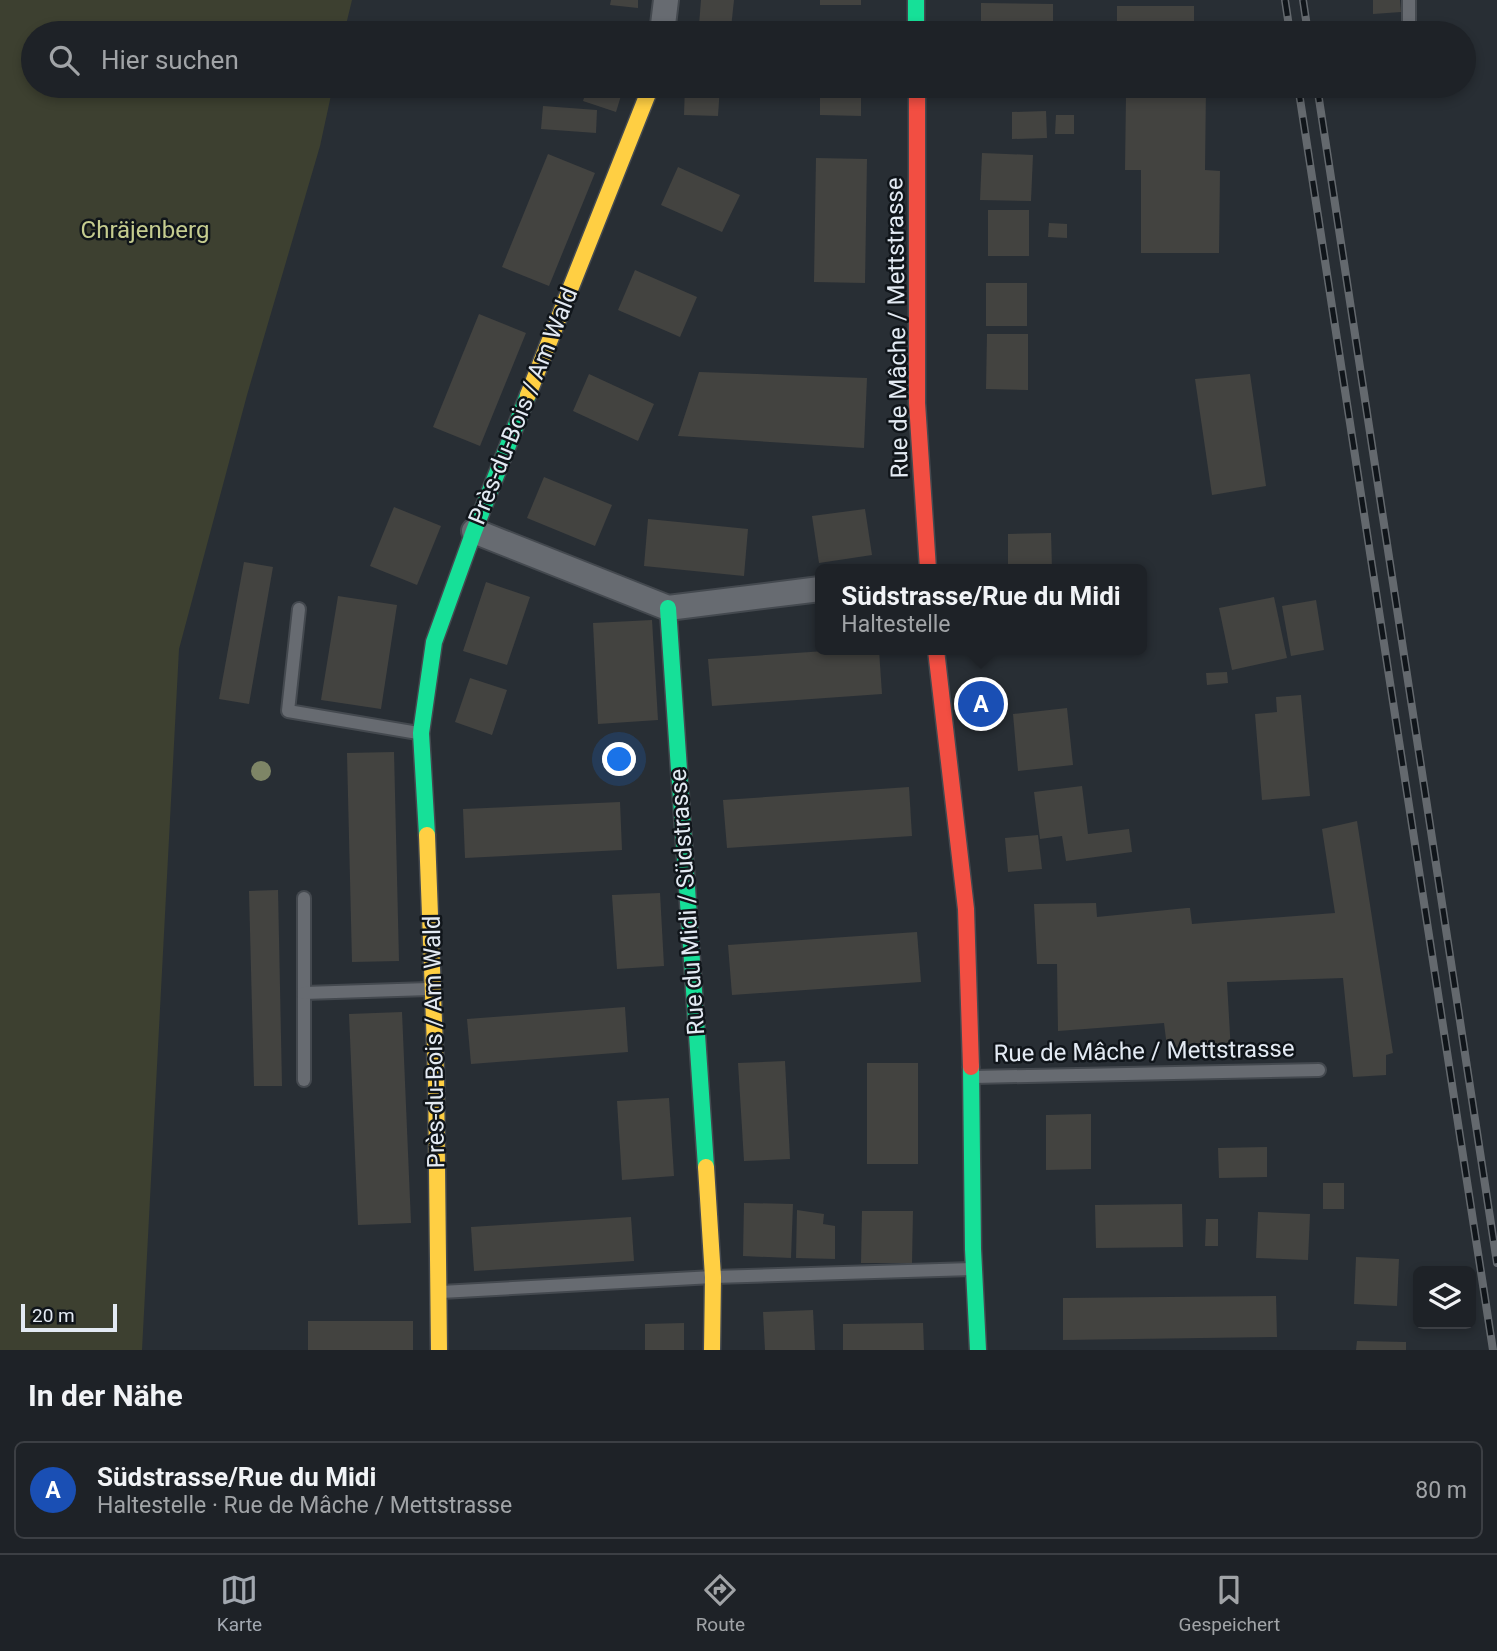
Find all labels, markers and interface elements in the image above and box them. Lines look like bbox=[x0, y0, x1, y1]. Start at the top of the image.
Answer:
search box bbox=[21, 21, 1476, 98]
icon: search bbox=[45, 41, 83, 79]
text: Hier suchen bbox=[101, 45, 239, 75]
street label: Rue de Mâche / Mettstrasse bbox=[880, 177, 914, 479]
park label: Chräjenberg bbox=[81, 216, 209, 244]
street label: Près-du-Bois / Am Wald bbox=[463, 284, 583, 528]
popup bbox=[815, 564, 1147, 655]
text: Südstrasse/Rue du Midi bbox=[841, 581, 1121, 611]
text: Haltestelle bbox=[841, 611, 951, 638]
pin: A bbox=[958, 678, 1004, 730]
your location bbox=[602, 742, 636, 776]
street label: Rue du Midi / Südstrasse bbox=[664, 768, 710, 1036]
street label: Près-du-Bois / Am Wald bbox=[418, 915, 450, 1169]
street label: Rue de Mâche / Mettstrasse bbox=[993, 1034, 1295, 1068]
map controls bbox=[1413, 1266, 1476, 1329]
button: layers bbox=[1413, 1266, 1476, 1329]
scale bar bbox=[21, 1301, 117, 1333]
text: 20 m bbox=[32, 1304, 75, 1327]
text: In der Nähe bbox=[28, 1378, 183, 1413]
text: Südstrasse/Rue du Midi bbox=[97, 1462, 376, 1492]
text: A bbox=[45, 1477, 61, 1504]
text: 80 m bbox=[1415, 1477, 1467, 1504]
text: Haltestelle · Rue de Mâche / Mettstrasse bbox=[97, 1492, 512, 1519]
tab: Karte bbox=[217, 1571, 262, 1636]
tab: Route bbox=[696, 1571, 745, 1636]
tab: Gespeichert bbox=[1178, 1571, 1280, 1636]

